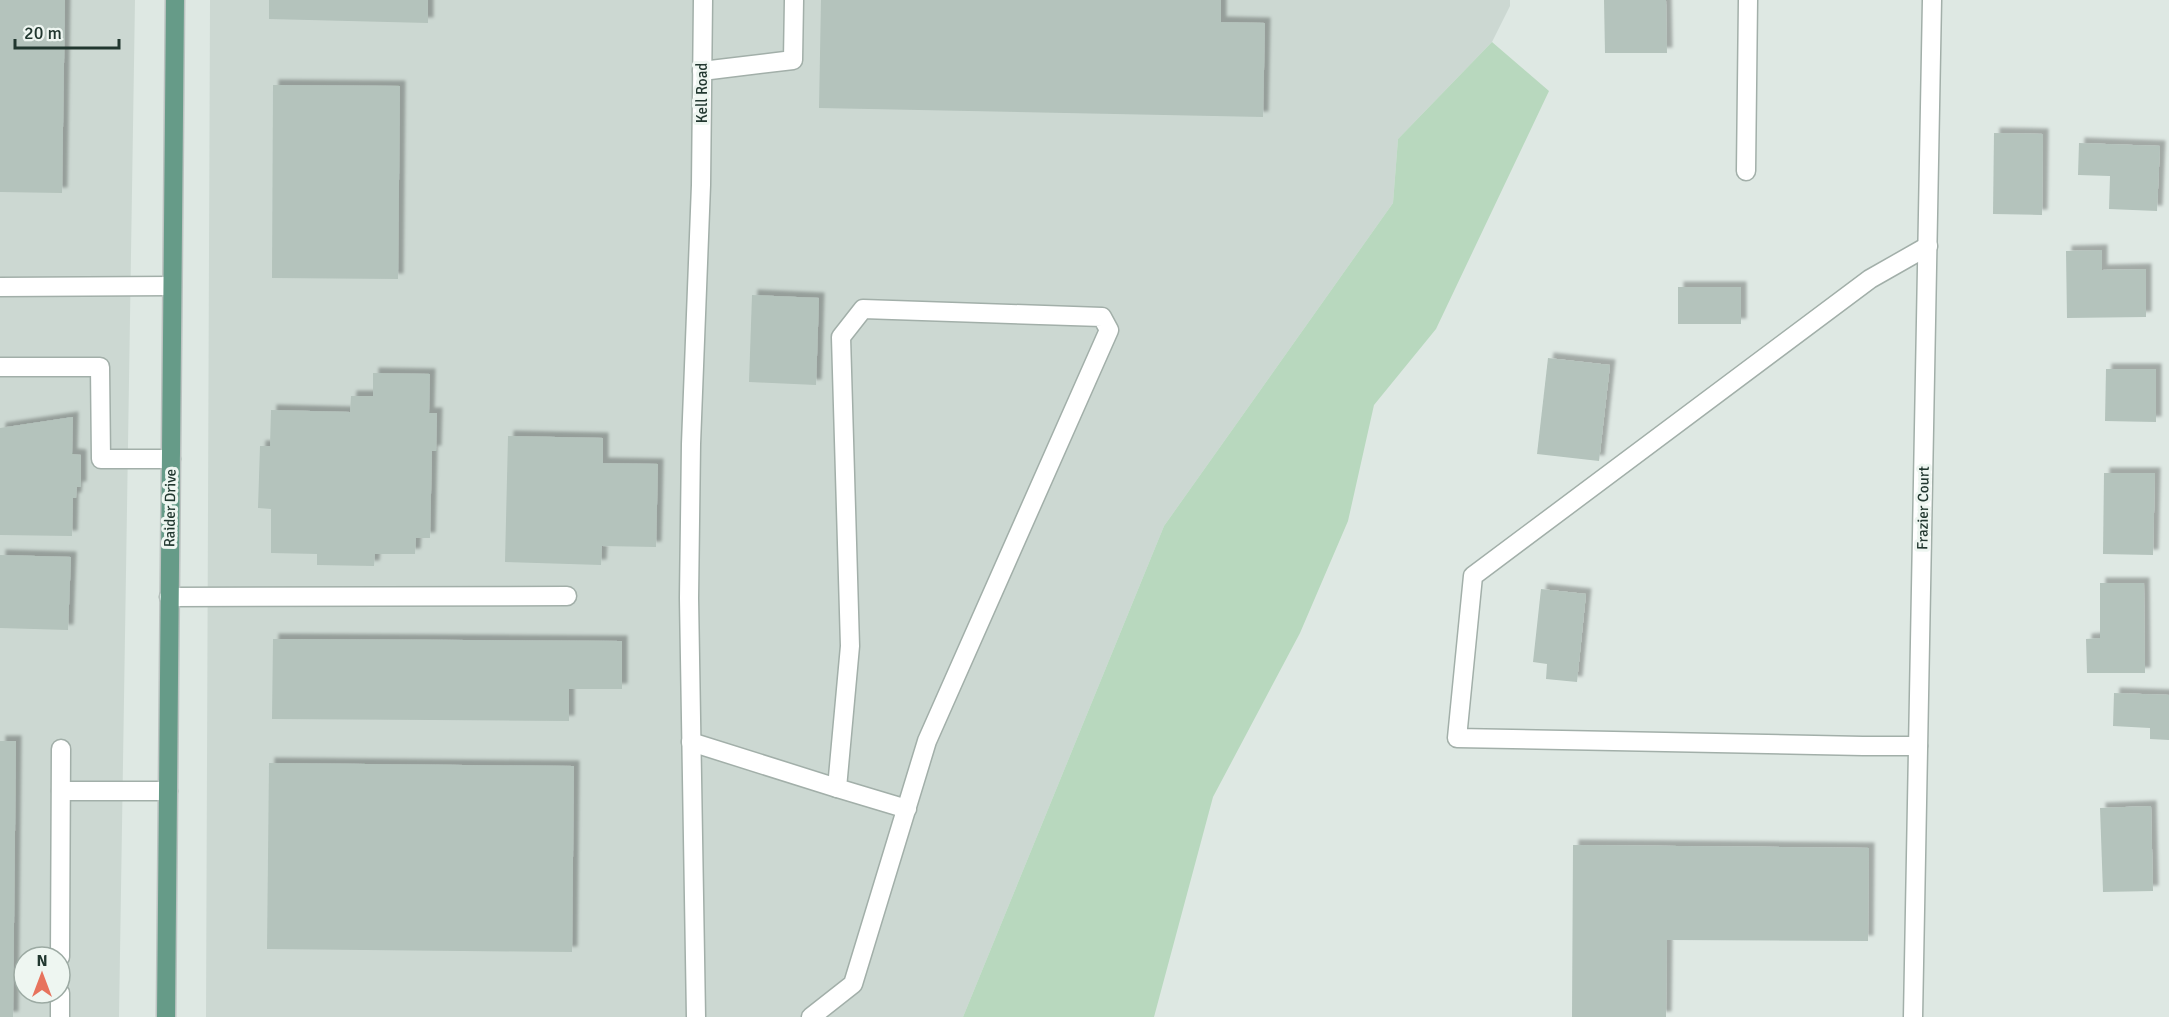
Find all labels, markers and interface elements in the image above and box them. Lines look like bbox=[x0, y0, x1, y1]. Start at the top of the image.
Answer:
scale bar bbox=[15, 12, 118, 50]
text: 20 m bbox=[24, 22, 62, 44]
street label: Kell Road bbox=[693, 63, 711, 123]
street label: Frazier Court bbox=[1913, 466, 1933, 550]
street label: Raider Drive bbox=[160, 469, 180, 547]
north arrow bbox=[12, 945, 72, 1005]
text: N bbox=[36, 951, 48, 971]

